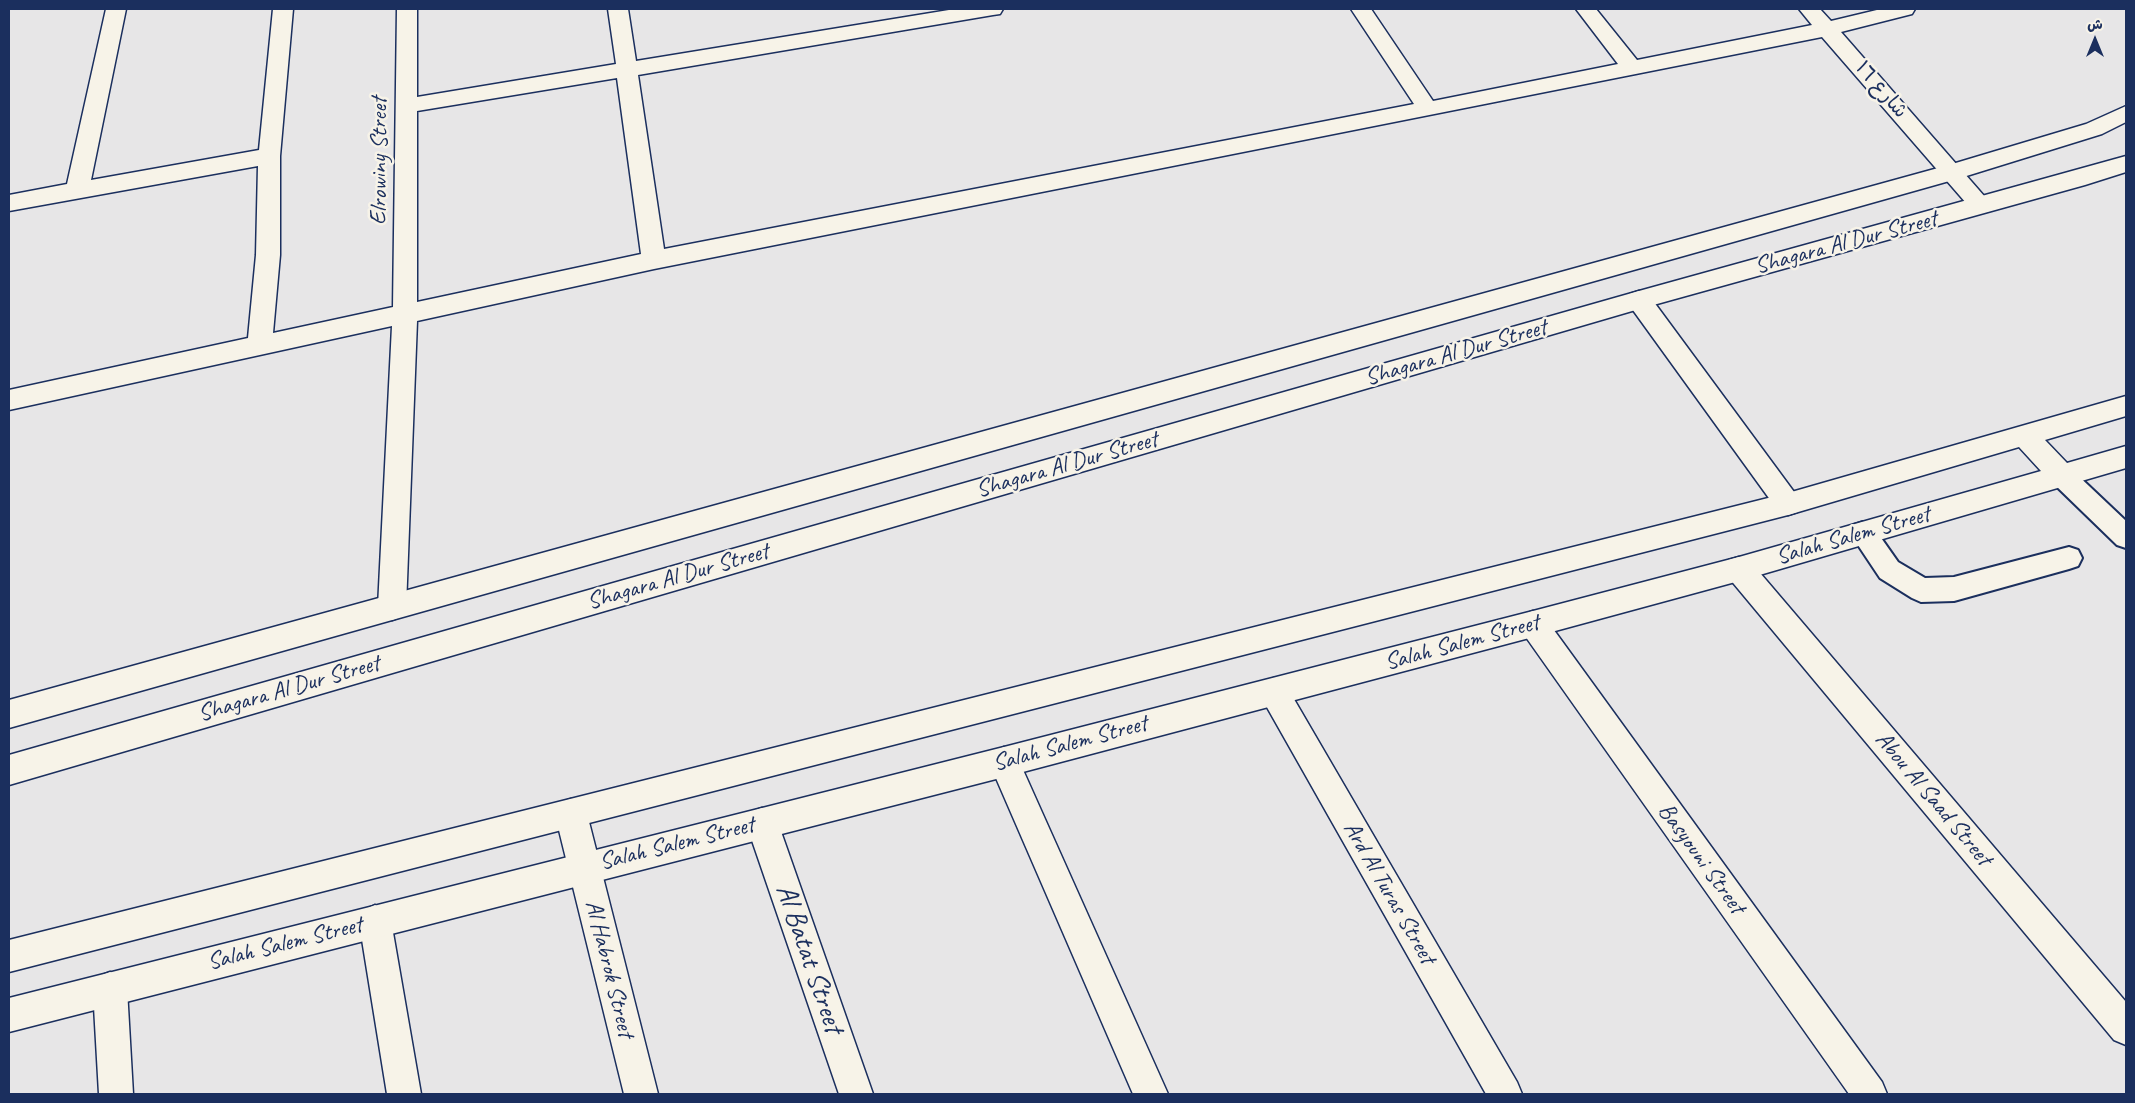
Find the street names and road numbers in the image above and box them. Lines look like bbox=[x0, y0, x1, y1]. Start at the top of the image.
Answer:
street label: شارع ١٦ bbox=[1850, 57, 1912, 123]
street label: Elrowiny Street bbox=[366, 97, 394, 225]
street label: Shagara Al Dur Street bbox=[1752, 205, 1940, 281]
street label: Shagara Al Dur Street bbox=[1362, 313, 1550, 393]
street label: Shagara Al Dur Street bbox=[973, 425, 1161, 505]
street label: Salah Salem Street bbox=[1773, 500, 1933, 572]
street label: Shagara Al Dur Street bbox=[584, 537, 772, 617]
street label: Salah Salem Street bbox=[1382, 609, 1542, 677]
street label: Shagara Al Dur Street bbox=[195, 649, 383, 729]
street label: Salah Salem Street bbox=[990, 710, 1150, 778]
street label: Abou Al Saad Street bbox=[1868, 726, 1998, 872]
street label: Basyouni Street bbox=[1651, 798, 1751, 920]
street label: Salah Salem Street bbox=[596, 811, 758, 877]
street label: Ard Al Turas Street bbox=[1337, 817, 1441, 969]
street label: Al Batat Street bbox=[767, 880, 851, 1038]
street label: Al Habrok Street bbox=[578, 897, 640, 1041]
street label: Salah Salem Street bbox=[204, 911, 366, 977]

